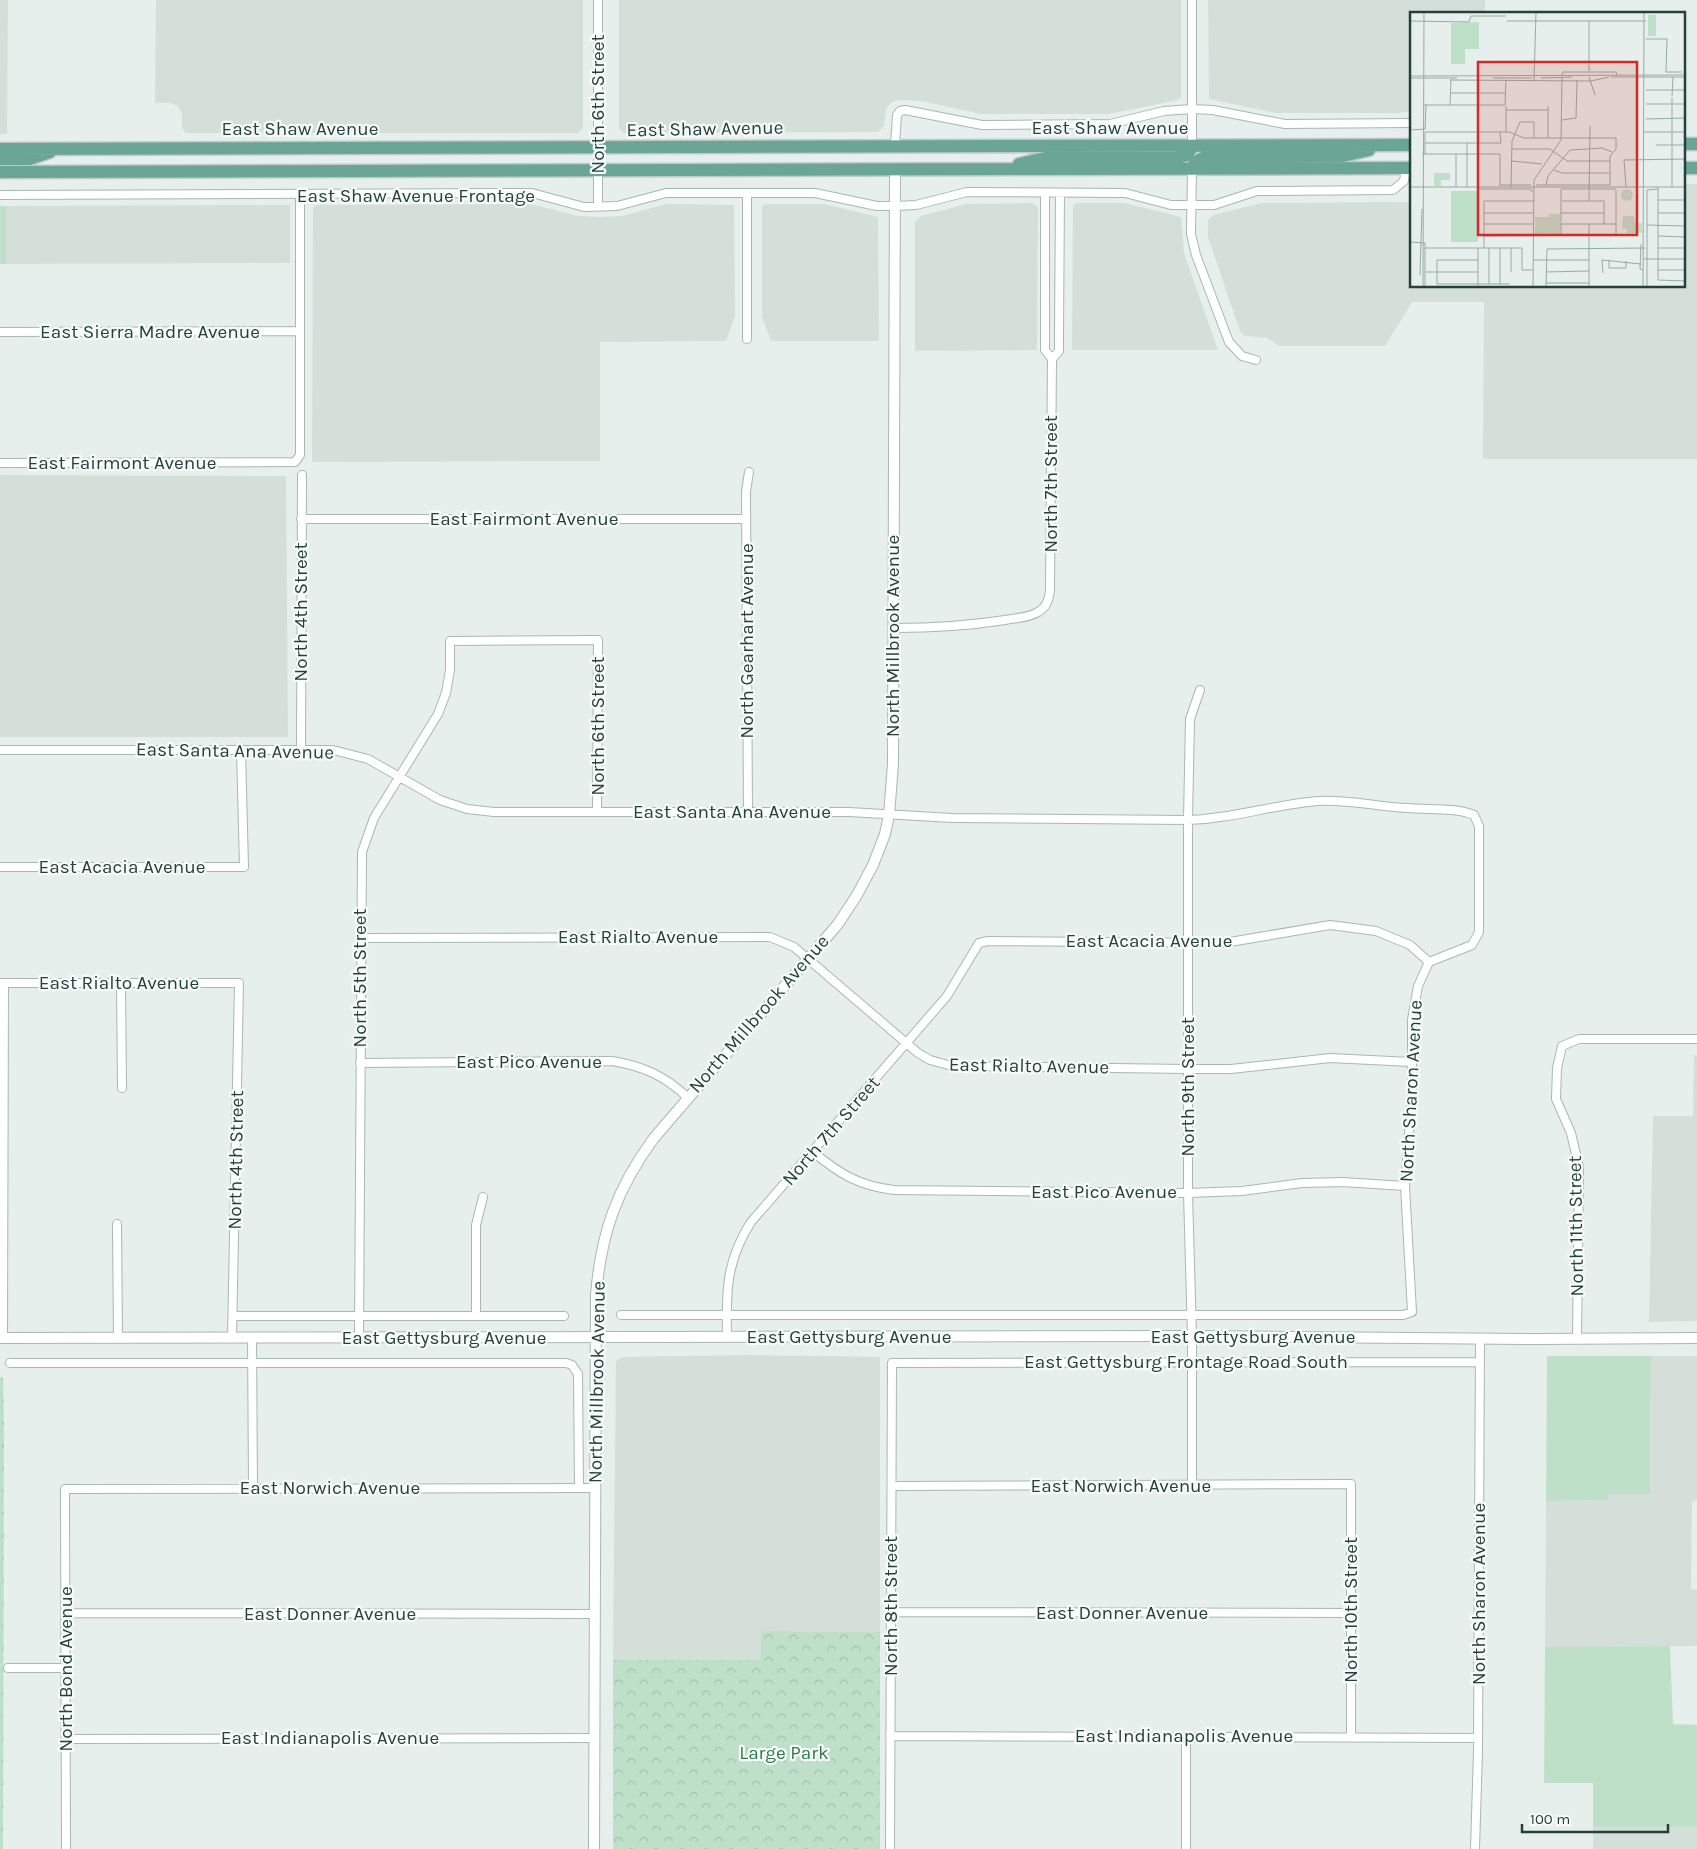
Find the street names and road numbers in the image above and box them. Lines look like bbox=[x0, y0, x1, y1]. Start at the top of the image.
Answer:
street label: North 6th Street bbox=[587, 34, 609, 174]
street label: East Shaw Avenue bbox=[626, 117, 784, 141]
street label: East Shaw Avenue bbox=[1032, 117, 1189, 139]
street label: East Shaw Avenue bbox=[222, 118, 379, 140]
street label: East Shaw Avenue Frontage bbox=[297, 185, 535, 207]
street label: East Sierra Madre Avenue bbox=[40, 321, 260, 343]
street label: North 7th Street bbox=[1040, 415, 1062, 553]
street label: East Fairmont Avenue bbox=[27, 452, 217, 474]
street label: East Fairmont Avenue bbox=[429, 508, 619, 530]
street label: North Millbrook Avenue bbox=[882, 535, 904, 737]
street label: North 4th Street bbox=[290, 542, 312, 682]
street label: North Gearhart Avenue bbox=[736, 543, 758, 739]
street label: North 6th Street bbox=[587, 656, 609, 796]
street label: East Santa Ana Avenue bbox=[136, 738, 334, 764]
street label: East Santa Ana Avenue bbox=[633, 801, 831, 823]
street label: East Acacia Avenue bbox=[39, 856, 205, 878]
street label: North 5th Street bbox=[349, 908, 371, 1048]
street label: East Rialto Avenue bbox=[558, 926, 718, 948]
street label: North Millbrook Avenue bbox=[684, 930, 834, 1098]
street label: East Acacia Avenue bbox=[1066, 930, 1232, 952]
street label: East Rialto Avenue bbox=[39, 972, 199, 994]
street label: North Sharon Avenue bbox=[1395, 999, 1427, 1183]
street label: North 9th Street bbox=[1177, 1017, 1199, 1157]
street label: East Pico Avenue bbox=[456, 1051, 602, 1073]
street label: East Rialto Avenue bbox=[949, 1054, 1109, 1078]
street label: North 7th Street bbox=[778, 1072, 884, 1190]
street label: North 4th Street bbox=[224, 1090, 248, 1230]
street label: North 11th Street bbox=[1564, 1155, 1588, 1297]
street label: East Pico Avenue bbox=[1031, 1181, 1177, 1203]
street label: North Millbrook Avenue bbox=[584, 1281, 610, 1483]
street label: East Gettysburg Avenue bbox=[747, 1326, 951, 1348]
street label: East Gettysburg Avenue bbox=[1151, 1326, 1355, 1348]
street label: East Gettysburg Avenue bbox=[342, 1327, 546, 1349]
street label: East Gettysburg Frontage Road South bbox=[1024, 1351, 1348, 1373]
street label: East Norwich Avenue bbox=[1031, 1475, 1211, 1497]
street label: East Norwich Avenue bbox=[240, 1477, 420, 1499]
street label: North Sharon Avenue bbox=[1468, 1503, 1490, 1685]
street label: North 8th Street bbox=[880, 1536, 902, 1676]
street label: North 10th Street bbox=[1340, 1537, 1362, 1683]
street label: North Bond Avenue bbox=[55, 1586, 77, 1752]
street label: East Donner Avenue bbox=[1036, 1602, 1208, 1624]
street label: East Donner Avenue bbox=[244, 1603, 416, 1625]
street label: East Indianapolis Avenue bbox=[1075, 1725, 1293, 1747]
street label: East Indianapolis Avenue bbox=[221, 1727, 439, 1749]

